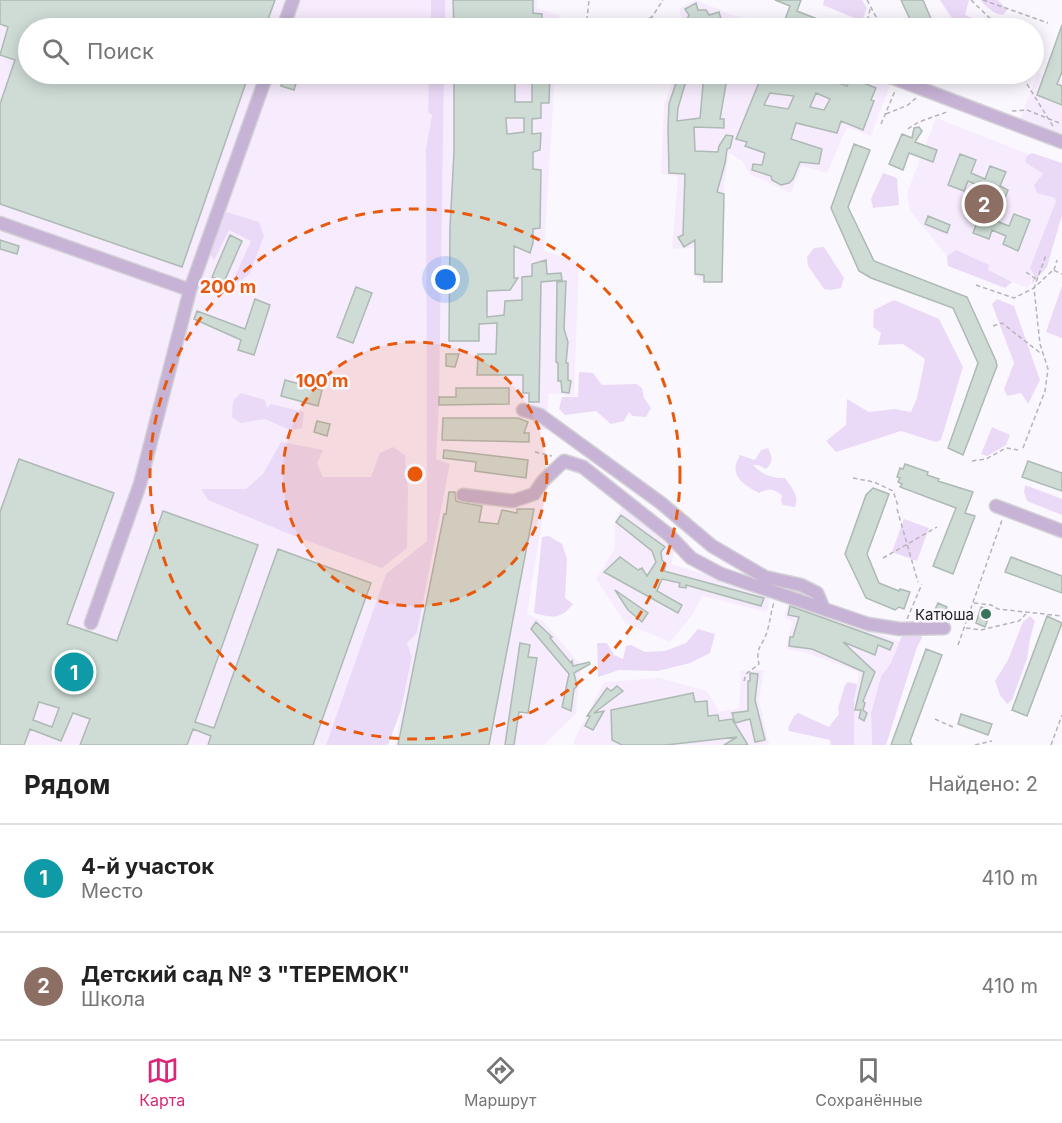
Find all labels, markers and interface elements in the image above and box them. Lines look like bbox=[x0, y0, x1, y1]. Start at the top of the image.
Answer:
search box bbox=[18, 18, 1044, 84]
icon: search bbox=[39, 35, 72, 68]
text: Поиск bbox=[87, 38, 154, 64]
pin: 2 bbox=[964, 182, 1004, 226]
your location bbox=[431, 265, 460, 294]
text: 200 m bbox=[200, 276, 256, 297]
text: 100 m bbox=[296, 370, 348, 391]
centre of rings bbox=[405, 464, 425, 484]
place label: Катюша bbox=[915, 605, 974, 624]
marker: Катюша bbox=[979, 607, 993, 621]
pin: 1 bbox=[54, 650, 94, 694]
text: Рядом bbox=[24, 769, 110, 800]
text: Найдено: 2 bbox=[928, 772, 1038, 796]
text: 4-й участок bbox=[81, 853, 214, 879]
text: 1 bbox=[39, 866, 48, 890]
text: 410 m bbox=[982, 866, 1038, 890]
text: Место bbox=[81, 879, 143, 903]
text: Детский сад № 3 "ТЕРЕМОК" bbox=[81, 961, 410, 987]
text: 2 bbox=[37, 974, 50, 998]
text: 410 m bbox=[982, 974, 1038, 998]
text: Школа bbox=[81, 987, 145, 1011]
tab: Карта bbox=[139, 1054, 185, 1110]
tab: Маршрут bbox=[464, 1054, 537, 1110]
tab: Сохранённые bbox=[815, 1054, 923, 1110]

